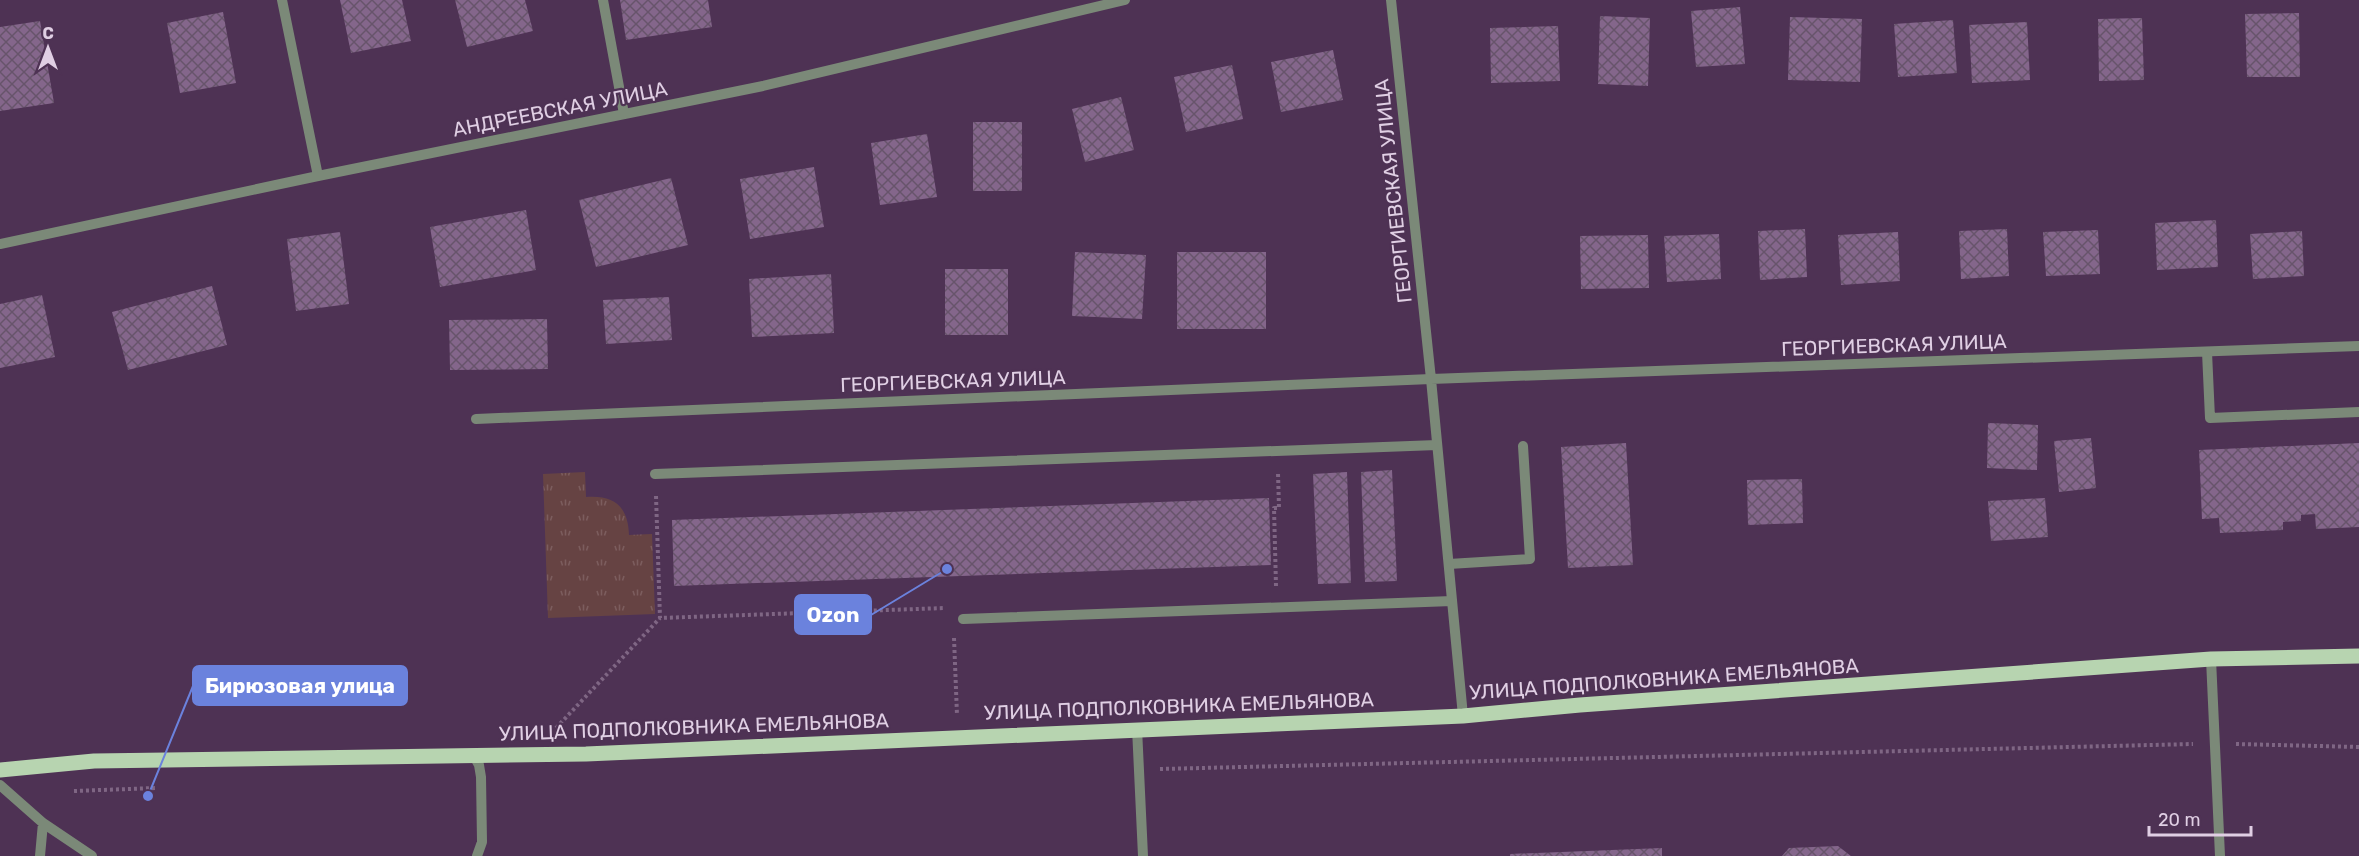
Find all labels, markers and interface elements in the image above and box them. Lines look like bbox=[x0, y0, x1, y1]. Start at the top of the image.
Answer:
north arrow bbox=[18, 18, 78, 78]
text: С bbox=[42, 24, 54, 43]
street label: АНДРЕЕВСКАЯ УЛИЦА bbox=[451, 76, 669, 142]
street label: ГЕОРГИЕВСКАЯ УЛИЦА bbox=[1369, 78, 1417, 304]
street label: ГЕОРГИЕВСКАЯ УЛИЦА bbox=[1781, 329, 2007, 361]
street label: ГЕОРГИЕВСКАЯ УЛИЦА bbox=[840, 365, 1066, 397]
callout: Ozon bbox=[795, 595, 871, 634]
text: Ozon bbox=[807, 602, 859, 627]
street label: УЛИЦА ПОДПОЛКОВНИКА ЕМЕЛЬЯНОВА bbox=[1469, 653, 1859, 705]
callout: Бирюзовая улица bbox=[193, 666, 407, 705]
text: Бирюзовая улица bbox=[205, 673, 395, 698]
street label: УЛИЦА ПОДПОЛКОВНИКА ЕМЕЛЬЯНОВА bbox=[984, 687, 1374, 725]
street label: УЛИЦА ПОДПОЛКОВНИКА ЕМЕЛЬЯНОВА bbox=[499, 708, 889, 746]
scale bar bbox=[2149, 799, 2251, 837]
text: 20 m bbox=[2158, 809, 2200, 831]

